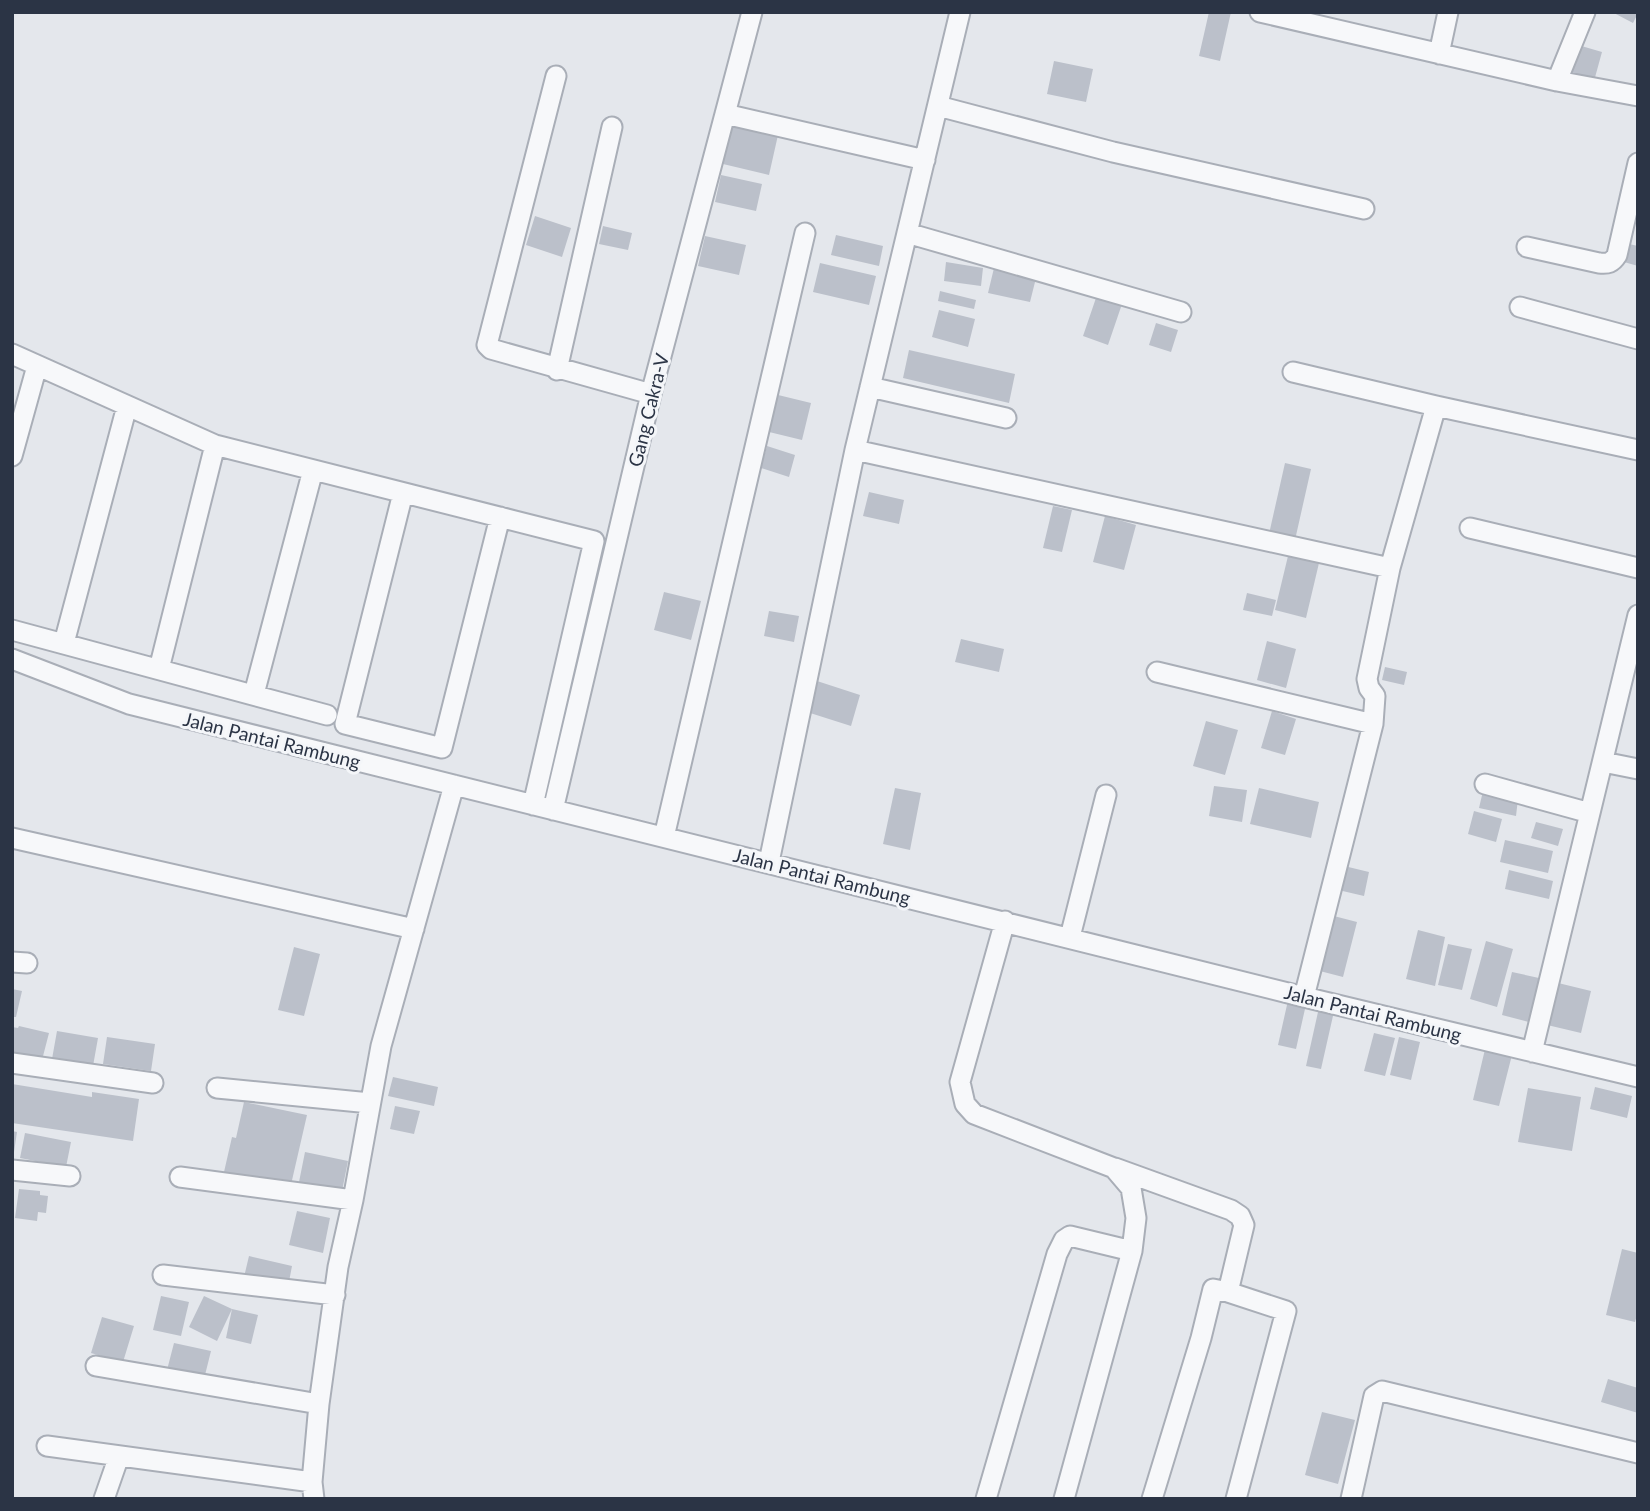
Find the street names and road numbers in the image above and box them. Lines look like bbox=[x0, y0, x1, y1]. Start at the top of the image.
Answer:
street label: Gang Cakra-V bbox=[623, 351, 673, 469]
street label: Jalan Pantai Rambung bbox=[181, 707, 363, 773]
street label: Jalan Pantai Rambung bbox=[731, 843, 913, 909]
street label: Jalan Pantai Rambung bbox=[1282, 980, 1464, 1046]

